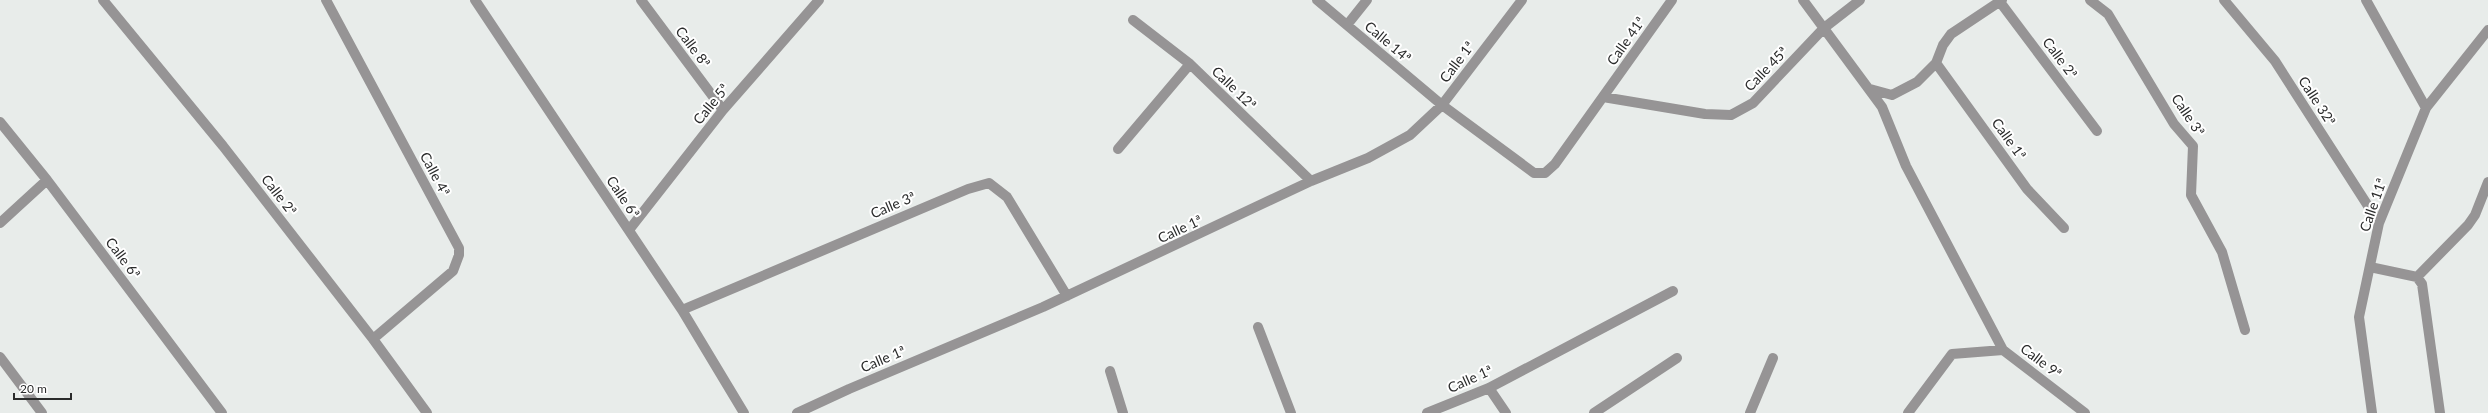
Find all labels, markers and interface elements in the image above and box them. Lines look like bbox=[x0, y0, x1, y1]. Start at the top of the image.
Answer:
street label: Calle 41ª bbox=[1603, 13, 1648, 68]
street label: Calle 14ª bbox=[1362, 17, 1415, 66]
street label: Calle 8ª bbox=[672, 23, 714, 71]
street label: Calle 2ª bbox=[2039, 34, 2081, 82]
street label: Calle 1ª bbox=[1436, 38, 1478, 86]
street label: Calle 45ª bbox=[1740, 43, 1791, 94]
street label: Calle 12ª bbox=[1209, 62, 1260, 113]
street label: Calle 32ª bbox=[2295, 73, 2340, 129]
street label: Calle 5ª bbox=[689, 80, 732, 127]
street label: Calle 3ª bbox=[2168, 90, 2209, 139]
street label: Calle 1ª bbox=[1989, 115, 2030, 163]
street label: Calle 4ª bbox=[417, 149, 454, 199]
street label: Calle 2ª bbox=[258, 171, 301, 219]
street label: Calle 6ª bbox=[603, 172, 644, 221]
street label: Calle 11ª bbox=[2355, 176, 2390, 234]
street label: Calle 3ª bbox=[868, 187, 918, 222]
street label: Calle 1ª bbox=[1155, 211, 1205, 246]
street label: Calle 6ª bbox=[102, 234, 144, 282]
street label: Calle 9ª bbox=[2017, 340, 2065, 382]
street label: Calle 1ª bbox=[858, 341, 908, 376]
street label: Calle 1ª bbox=[1445, 361, 1495, 396]
scale bar bbox=[14, 375, 71, 401]
text: 20 m bbox=[20, 381, 47, 396]

